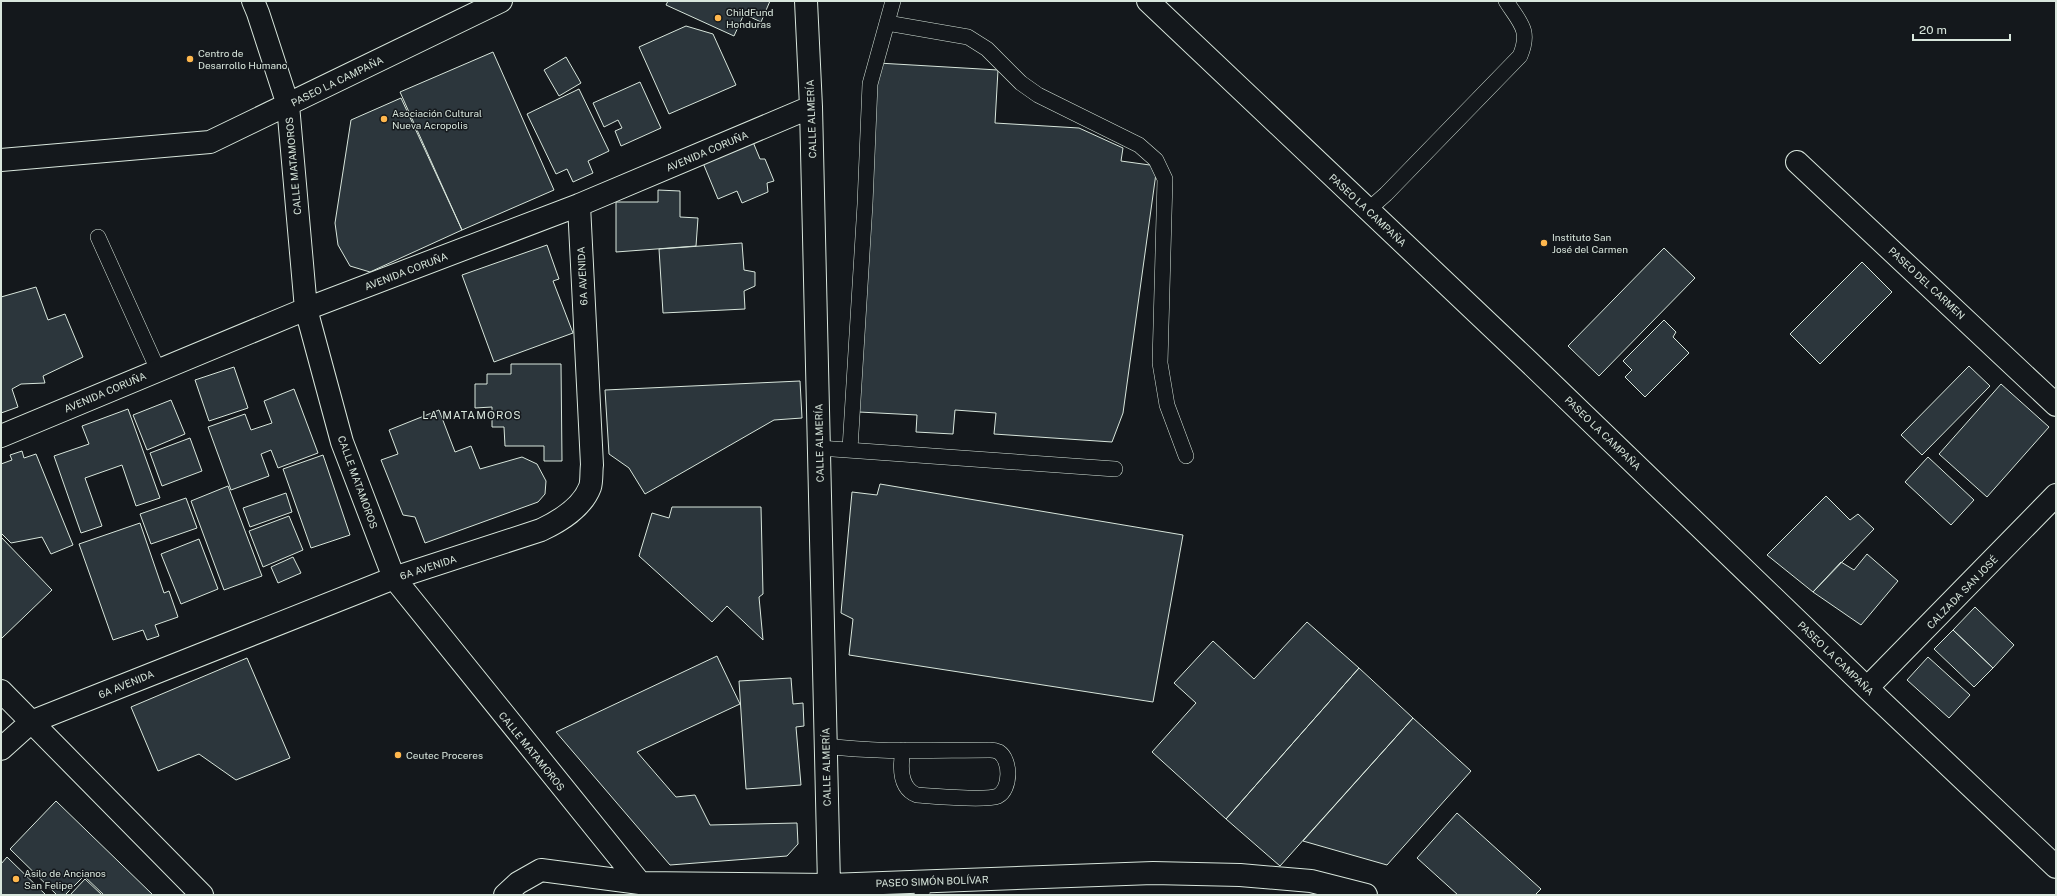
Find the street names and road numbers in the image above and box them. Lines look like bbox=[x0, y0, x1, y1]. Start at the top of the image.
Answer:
street label: PASEO LA CAMPAÑA bbox=[289, 53, 385, 109]
street label: CALLE ALMERÍA bbox=[804, 79, 818, 159]
street label: CALLE MATAMOROS bbox=[283, 116, 303, 215]
street label: AVENIDA CORUÑA bbox=[664, 128, 750, 174]
street label: PASEO LA CAMPAÑA bbox=[1327, 171, 1409, 249]
street label: PASEO DEL CARMEN bbox=[1886, 244, 1968, 322]
street label: 6A AVENIDA bbox=[574, 246, 590, 306]
street label: AVENIDA CORUÑA bbox=[363, 250, 449, 292]
street label: AVENIDA CORUÑA bbox=[62, 369, 148, 415]
street label: PASEO LA CAMPAÑA bbox=[1562, 394, 1644, 472]
street label: CALLE ALMERÍA bbox=[812, 404, 826, 482]
street label: CALLE MATAMOROS bbox=[336, 434, 381, 530]
street label: 6A AVENIDA bbox=[398, 552, 458, 582]
street label: CALZADA SAN JOSÉ bbox=[1924, 553, 2000, 631]
street label: PASEO LA CAMPAÑA bbox=[1795, 619, 1877, 697]
street label: 6A AVENIDA bbox=[96, 667, 156, 701]
street label: CALLE MATAMOROS bbox=[496, 709, 568, 793]
street label: CALLE ALMERÍA bbox=[819, 728, 833, 806]
street label: PASEO SIMÓN BOLÍVAR bbox=[875, 873, 989, 889]

